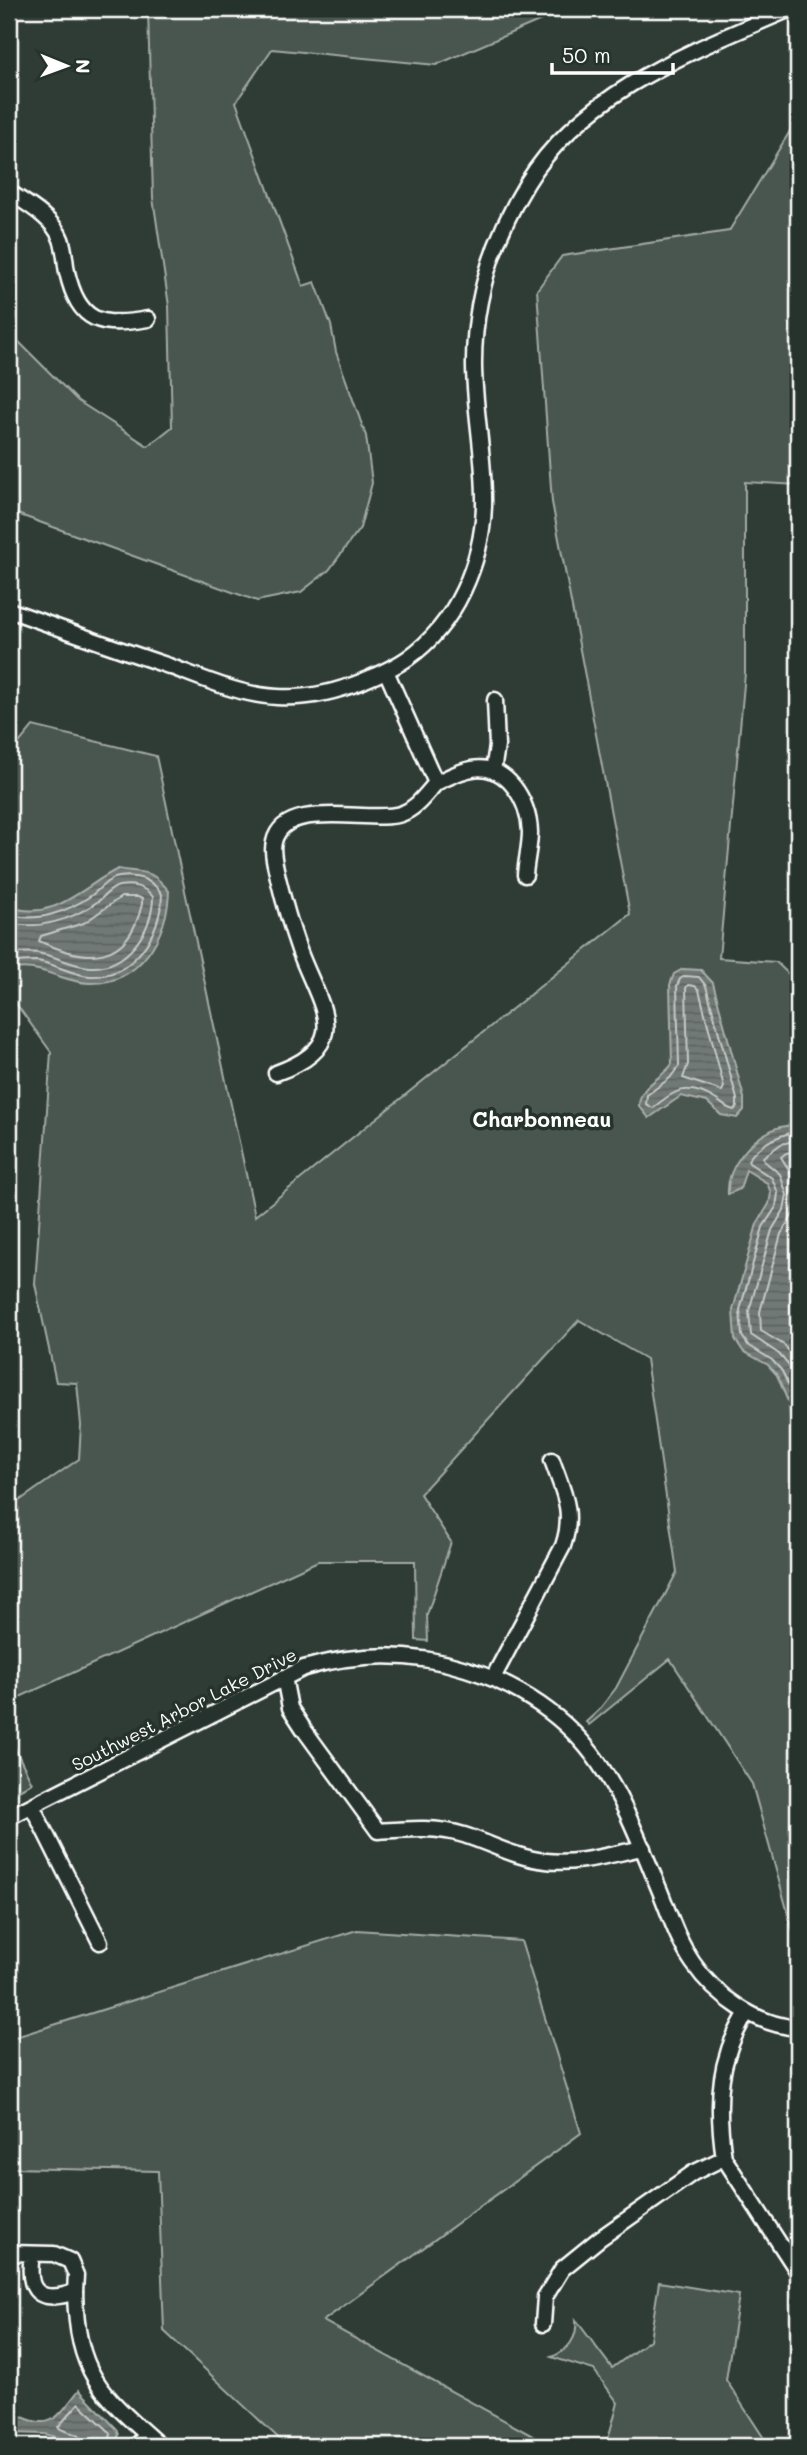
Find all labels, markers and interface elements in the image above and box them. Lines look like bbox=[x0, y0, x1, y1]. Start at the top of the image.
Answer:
north arrow bbox=[32, 32, 102, 102]
scale bar bbox=[552, 32, 672, 76]
text: 50 m bbox=[562, 41, 611, 68]
text: N bbox=[71, 59, 96, 74]
district label: Charbonneau bbox=[472, 1105, 612, 1132]
street label: Southwest Arbor Lake Drive bbox=[67, 1642, 301, 1776]

